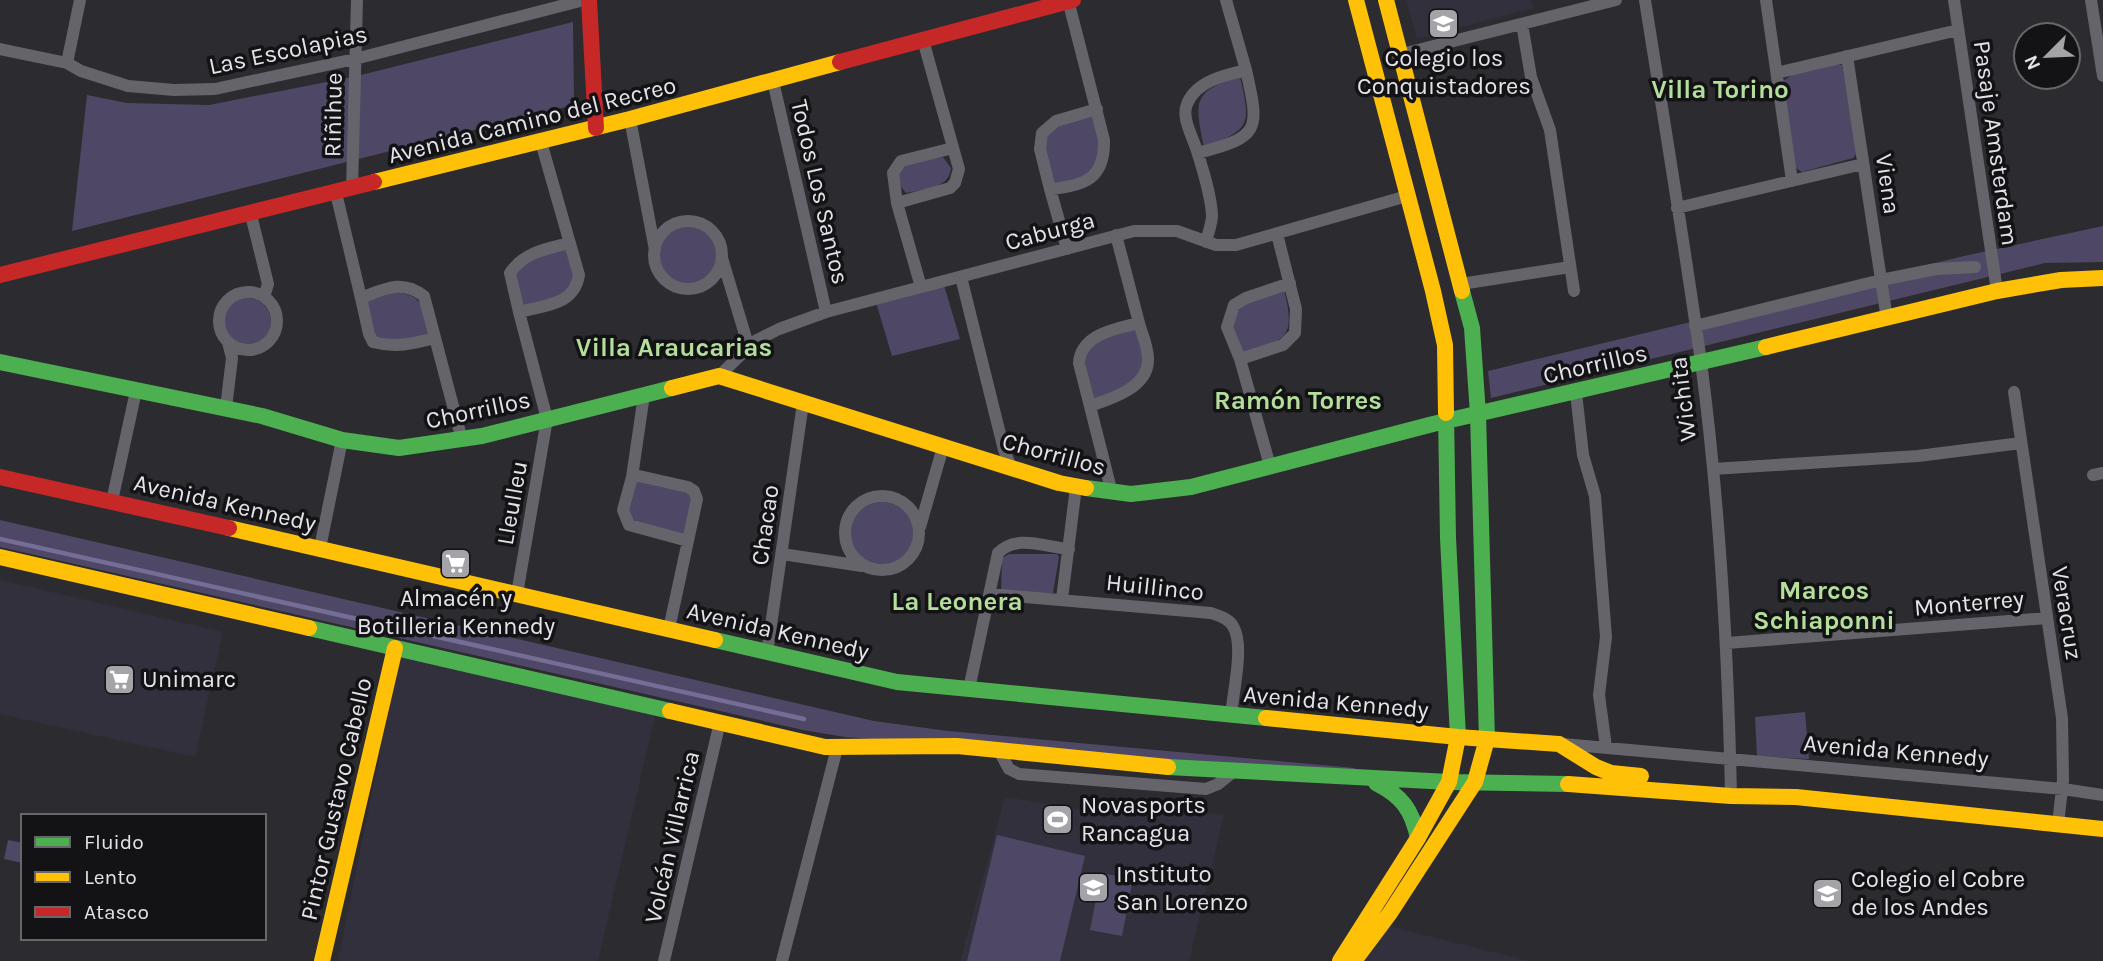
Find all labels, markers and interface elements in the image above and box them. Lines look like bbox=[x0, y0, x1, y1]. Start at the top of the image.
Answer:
school or university icon: Colegio los Conquistadores bbox=[1427, 7, 1461, 41]
street label: Las Escolapias bbox=[206, 20, 370, 80]
north arrow bbox=[2012, 21, 2082, 91]
street label: Pasaje Amsterdam bbox=[1968, 39, 2024, 247]
place label: Colegio los Conquistadores bbox=[1357, 44, 1531, 100]
text: N bbox=[2020, 52, 2045, 73]
street label: Avenida Camino del Recreo bbox=[385, 71, 679, 169]
street label: Riñihue bbox=[318, 72, 348, 158]
district label: Villa Torino bbox=[1651, 74, 1789, 105]
street label: Todos Los Santos bbox=[785, 97, 855, 287]
street label: Viena bbox=[1870, 152, 1906, 216]
street label: Caburga bbox=[1002, 206, 1098, 256]
district label: Villa Araucarias bbox=[576, 332, 772, 363]
street label: Chorrillos bbox=[1540, 338, 1650, 390]
street label: Wichita bbox=[1664, 355, 1702, 443]
street label: Chorrillos bbox=[423, 385, 533, 435]
district label: Ramón Torres bbox=[1214, 385, 1382, 416]
street label: Chorrillos bbox=[999, 427, 1109, 481]
street label: Lleulleu bbox=[491, 459, 533, 547]
street label: Avenida Kennedy bbox=[131, 468, 319, 538]
street label: Chacao bbox=[745, 483, 785, 567]
supermarket icon: Almacén y Botilleria Kennedy bbox=[439, 547, 473, 581]
street label: Veracruz bbox=[2046, 564, 2088, 662]
street label: Huillinco bbox=[1105, 568, 1205, 606]
district label: Marcos Schiaponni bbox=[1753, 575, 1895, 636]
place label: Almacén y Botilleria Kennedy bbox=[357, 584, 555, 640]
street label: Monterrey bbox=[1913, 584, 2025, 622]
district label: La Leonera bbox=[891, 586, 1023, 617]
street label: Avenida Kennedy bbox=[684, 596, 872, 666]
supermarket icon: Unimarc bbox=[102, 662, 136, 696]
place label: Unimarc bbox=[142, 665, 236, 693]
street label: Pintor Gustavo Cabello bbox=[294, 675, 378, 923]
street label: Avenida Kennedy bbox=[1242, 680, 1430, 724]
street label: Avenida Kennedy bbox=[1802, 729, 1990, 773]
street label: Volcán Villarrica bbox=[639, 748, 705, 926]
place label: Novasports Rancagua bbox=[1081, 791, 1206, 847]
sports icon: Novasports Rancagua bbox=[1041, 802, 1075, 836]
legend bbox=[21, 814, 266, 940]
text: Fluido bbox=[84, 830, 144, 854]
place label: Instituto San Lorenzo bbox=[1116, 860, 1248, 916]
text: Lento bbox=[84, 865, 137, 889]
place label: Colegio el Cobre de los Andes bbox=[1851, 865, 2025, 921]
school or university icon: Instituto San Lorenzo bbox=[1076, 871, 1110, 905]
school or university icon: Colegio el Cobre de los Andes bbox=[1811, 876, 1845, 910]
text: Atasco bbox=[84, 900, 149, 924]

